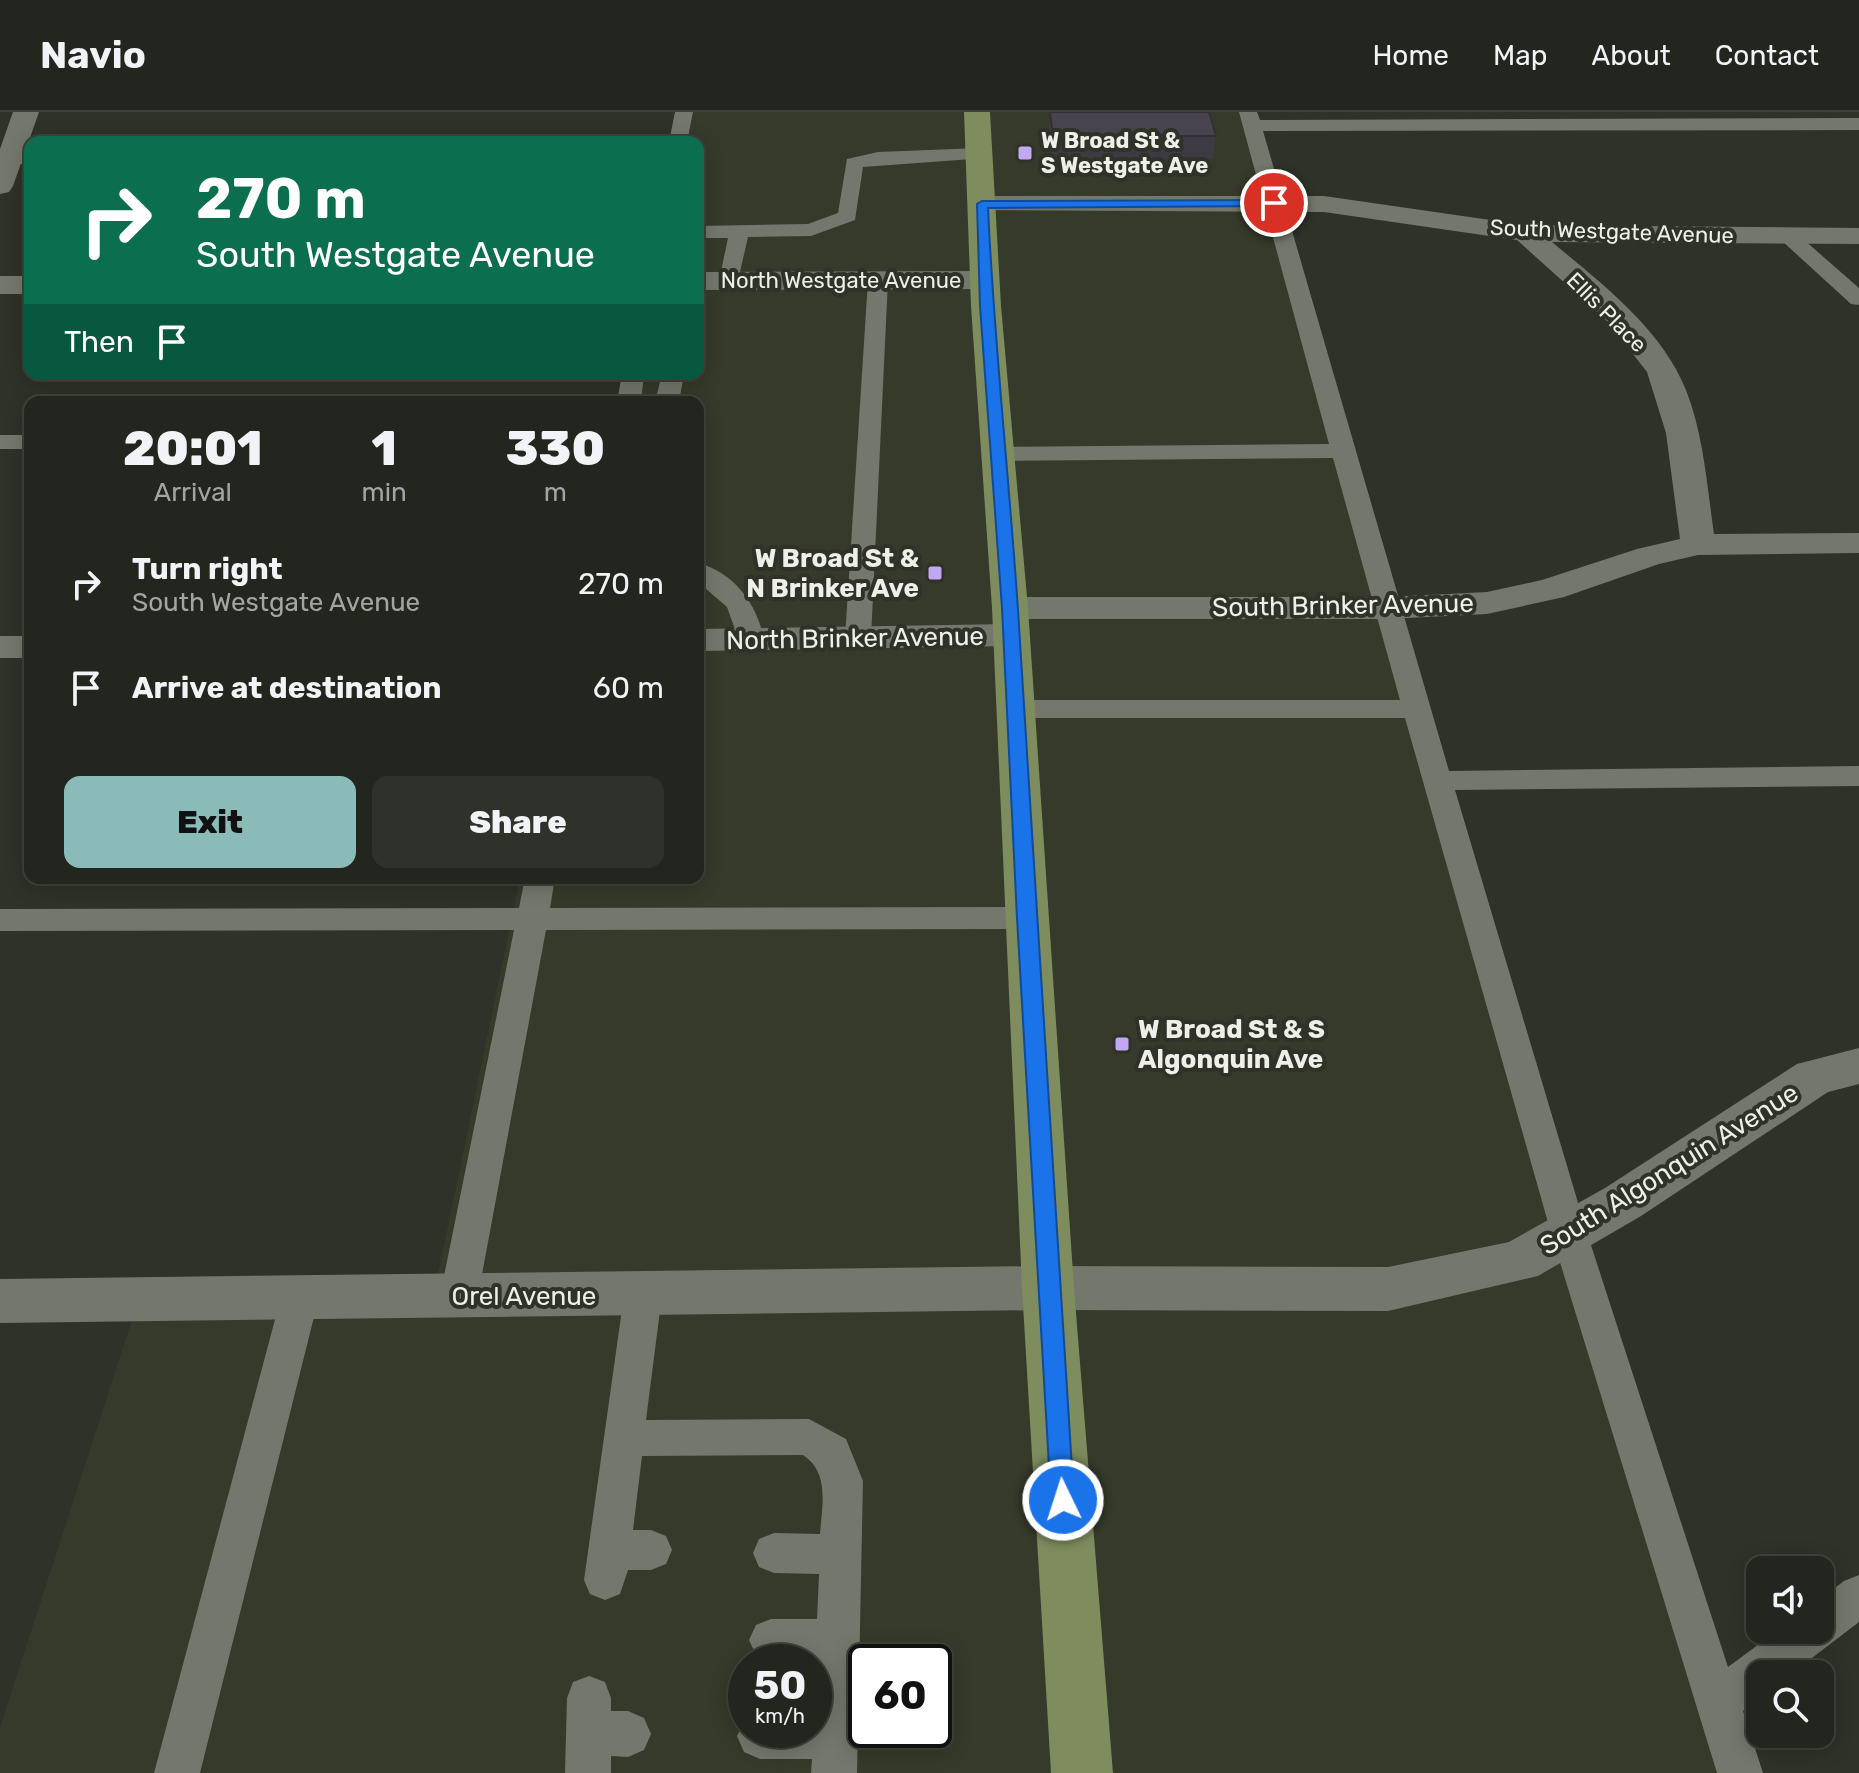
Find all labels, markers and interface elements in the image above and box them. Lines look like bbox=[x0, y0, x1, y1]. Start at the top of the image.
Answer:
text: Navio bbox=[40, 32, 146, 78]
text: Home bbox=[1372, 39, 1449, 72]
text: Map bbox=[1493, 39, 1547, 72]
text: About bbox=[1591, 39, 1671, 72]
text: Contact bbox=[1715, 39, 1819, 72]
place label: W Broad St & S Westgate Ave bbox=[1041, 127, 1208, 179]
marker: W Broad St & S Westgate Ave bbox=[1016, 144, 1034, 162]
text: 270 m bbox=[196, 166, 366, 232]
icon: right bbox=[64, 168, 168, 272]
pin bbox=[1240, 169, 1308, 237]
icon: arrive bbox=[1252, 181, 1296, 225]
street label: South Westgate Avenue bbox=[1490, 214, 1734, 249]
text: South Westgate Avenue bbox=[196, 233, 595, 276]
street label: North Westgate Avenue bbox=[721, 267, 961, 294]
street label: Ellis Place bbox=[1561, 267, 1652, 358]
icon: arrive bbox=[150, 320, 194, 364]
text: Then bbox=[64, 324, 134, 360]
text: 20:01 bbox=[123, 420, 263, 477]
text: 1 bbox=[372, 420, 397, 477]
text: 330 bbox=[506, 420, 605, 477]
text: Arrival bbox=[154, 477, 232, 508]
text: min bbox=[362, 477, 407, 508]
text: m bbox=[544, 477, 567, 508]
place label: W Broad St & N Brinker Ave bbox=[746, 543, 919, 604]
text: Turn right bbox=[132, 551, 283, 587]
icon: right bbox=[64, 562, 108, 606]
marker: W Broad St & N Brinker Ave bbox=[926, 564, 944, 582]
text: 270 m bbox=[578, 566, 664, 602]
text: South Westgate Avenue bbox=[132, 587, 420, 618]
street label: South Brinker Avenue bbox=[1212, 588, 1474, 623]
street label: North Brinker Avenue bbox=[726, 621, 984, 656]
icon: arrive bbox=[64, 666, 108, 710]
text: Arrive at destination bbox=[132, 670, 442, 706]
text: 60 m bbox=[593, 670, 664, 706]
button: Exit bbox=[64, 776, 356, 868]
button: Share bbox=[372, 776, 664, 868]
place label: W Broad St & S Algonquin Ave bbox=[1138, 1014, 1325, 1075]
marker: W Broad St & S Algonquin Ave bbox=[1113, 1035, 1131, 1053]
street label: South Algonquin Avenue bbox=[1535, 1077, 1804, 1262]
street label: Orel Avenue bbox=[452, 1281, 596, 1312]
position arrow bbox=[1021, 1458, 1105, 1542]
map controls bbox=[1746, 1556, 1834, 1748]
button: sound bbox=[1746, 1556, 1834, 1644]
speed limit sign: 60 bbox=[848, 1644, 952, 1748]
button: search bbox=[1746, 1660, 1834, 1748]
text: 50 bbox=[753, 1662, 807, 1709]
text: km/h bbox=[755, 1704, 805, 1728]

